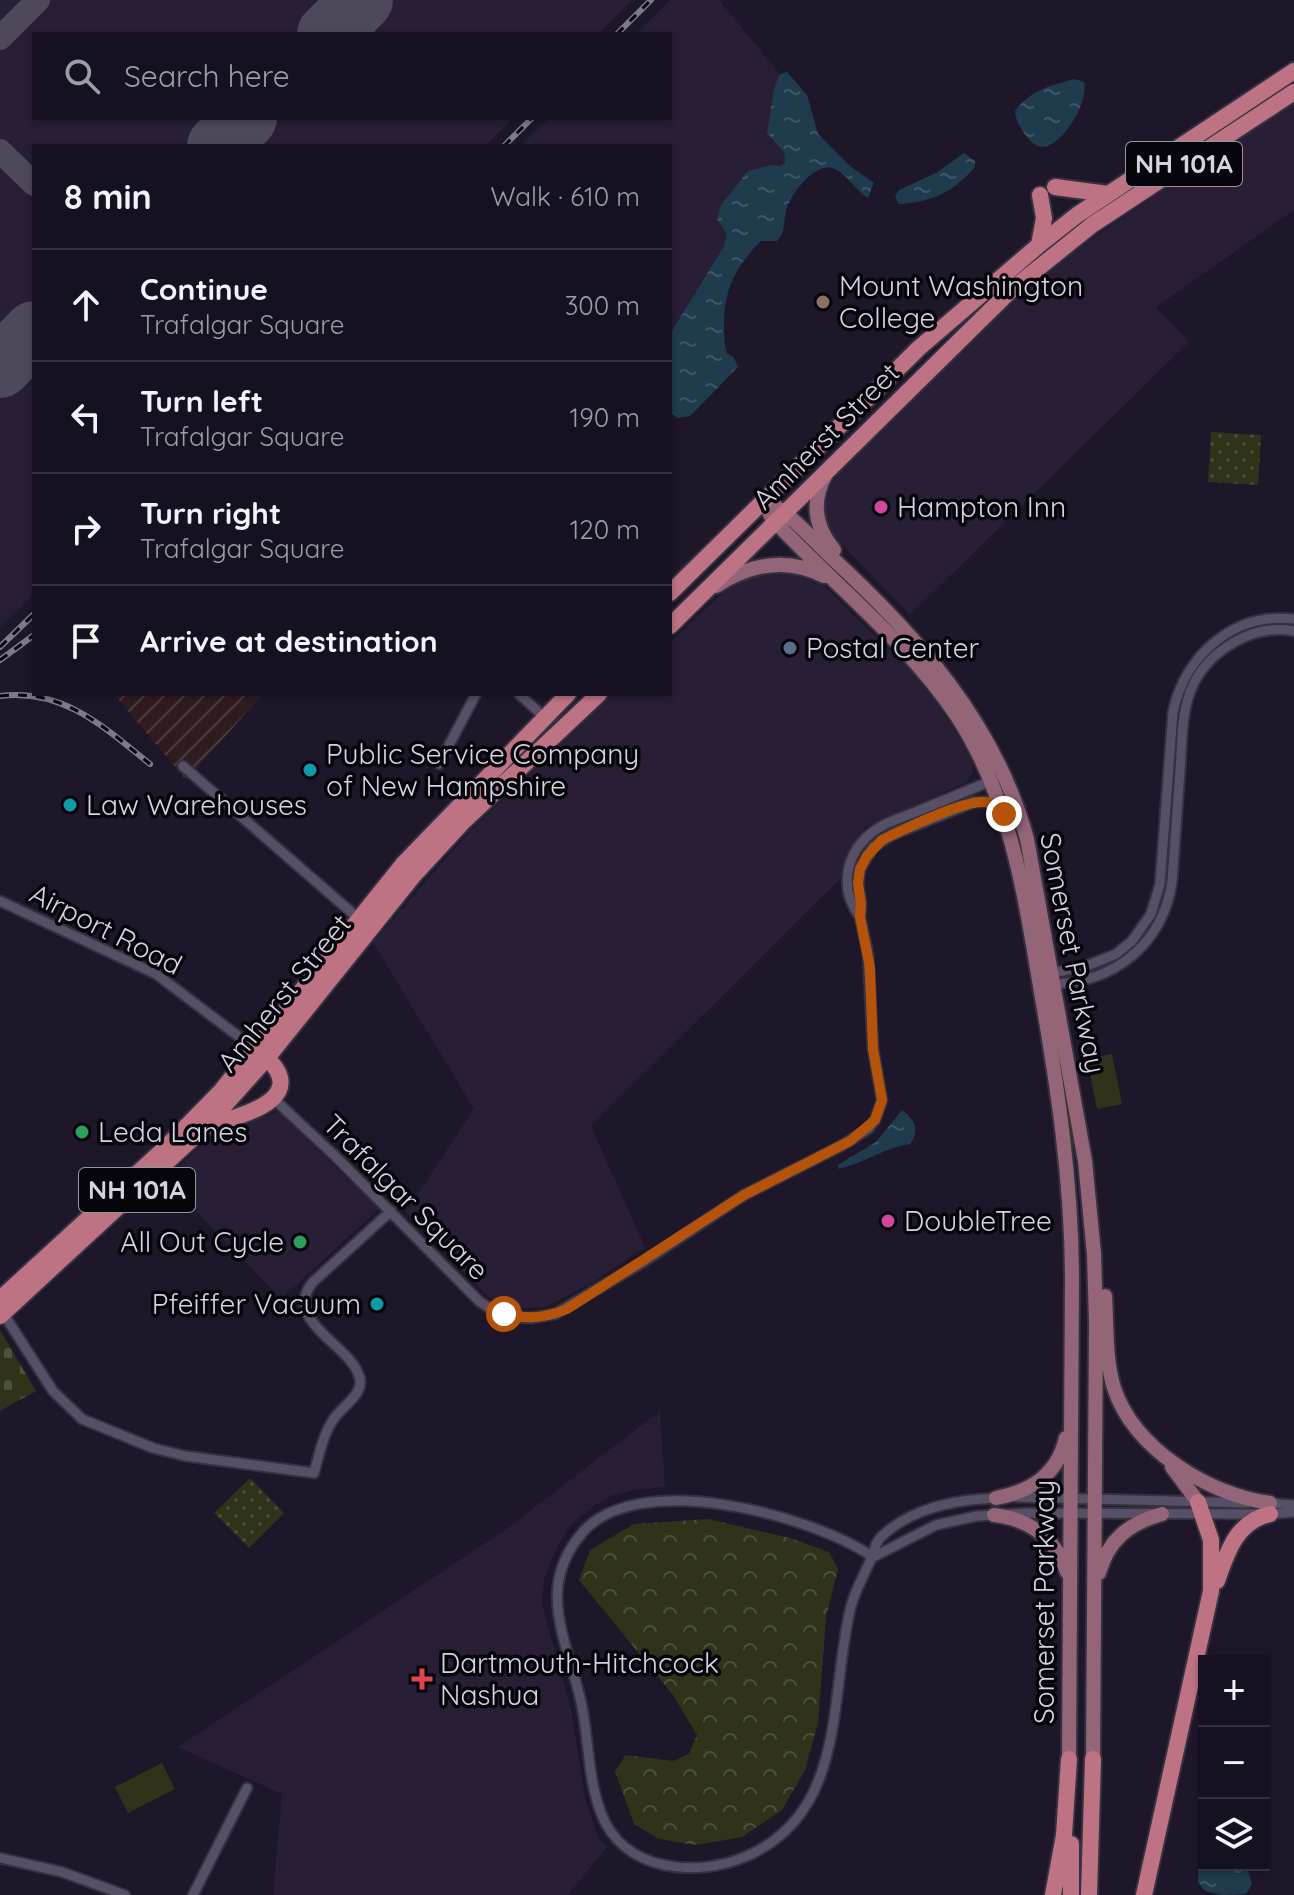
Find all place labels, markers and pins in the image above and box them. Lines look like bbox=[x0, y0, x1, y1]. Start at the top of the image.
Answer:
place label: Mount Washington College bbox=[839, 268, 1083, 335]
marker: Mount Washington College bbox=[814, 293, 832, 311]
place label: Hampton Inn bbox=[897, 489, 1066, 524]
marker: Hampton Inn bbox=[872, 498, 890, 516]
place label: Postal Center bbox=[806, 630, 979, 665]
marker: Postal Center bbox=[781, 639, 799, 657]
place label: Public Service Company of New Hampshire bbox=[326, 736, 639, 803]
marker: Public Service Company of New Hampshire bbox=[301, 761, 319, 779]
place label: Law Warehouses bbox=[86, 787, 307, 822]
marker: Law Warehouses bbox=[61, 796, 79, 814]
place label: Leda Lanes bbox=[98, 1114, 247, 1149]
marker: Leda Lanes bbox=[73, 1123, 91, 1141]
place label: DoubleTree bbox=[904, 1203, 1052, 1238]
marker: DoubleTree bbox=[879, 1212, 897, 1230]
place label: All Out Cycle bbox=[120, 1224, 284, 1259]
marker: All Out Cycle bbox=[291, 1233, 309, 1251]
place label: Pfeiffer Vacuum bbox=[152, 1286, 361, 1321]
marker: Pfeiffer Vacuum bbox=[368, 1295, 386, 1313]
place label: Dartmouth-Hitchcock Nashua bbox=[440, 1645, 719, 1712]
marker: Dartmouth-Hitchcock Nashua bbox=[411, 1668, 433, 1690]

